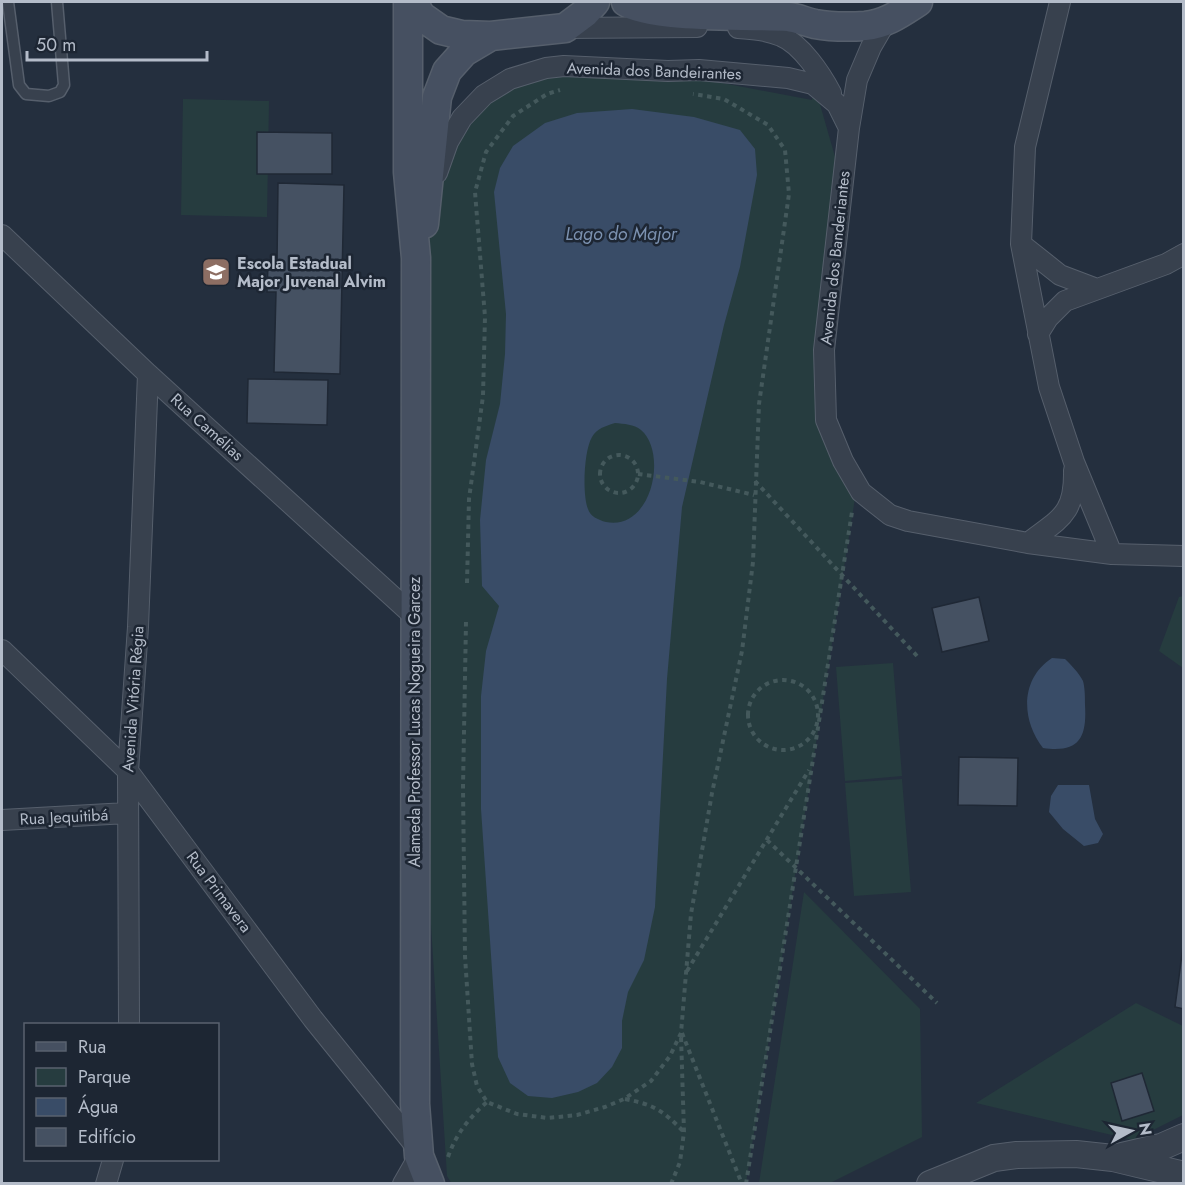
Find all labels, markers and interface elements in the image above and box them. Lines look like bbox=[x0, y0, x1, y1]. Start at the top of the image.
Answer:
scale bar bbox=[27, 24, 207, 62]
text: 50 m bbox=[36, 32, 76, 58]
street label: Avenida dos Bandeirantes bbox=[566, 56, 742, 86]
street label: Avenida dos Banderiantes bbox=[814, 170, 856, 346]
water label: Lago do Major bbox=[565, 221, 678, 247]
place label: Escola Estadual Major Juvenal Alvim bbox=[237, 252, 386, 293]
school or university icon: Escola Estadual Major Juvenal Alvim bbox=[200, 256, 232, 288]
street label: Rua Camélias bbox=[165, 388, 249, 466]
street label: Alameda Professor Lucas Nogueira Garcez bbox=[403, 576, 426, 867]
street label: Avenida Vitória Régia bbox=[116, 625, 150, 773]
street label: Rua Jequitibá bbox=[19, 803, 109, 831]
street label: Rua Primavera bbox=[181, 847, 257, 937]
legend bbox=[24, 1023, 219, 1161]
text: Rua bbox=[78, 1034, 106, 1060]
text: Parque bbox=[78, 1064, 131, 1090]
text: Água bbox=[78, 1094, 118, 1120]
north arrow bbox=[1101, 1101, 1161, 1161]
text: N bbox=[1133, 1121, 1158, 1137]
text: Edifício bbox=[78, 1124, 136, 1150]

